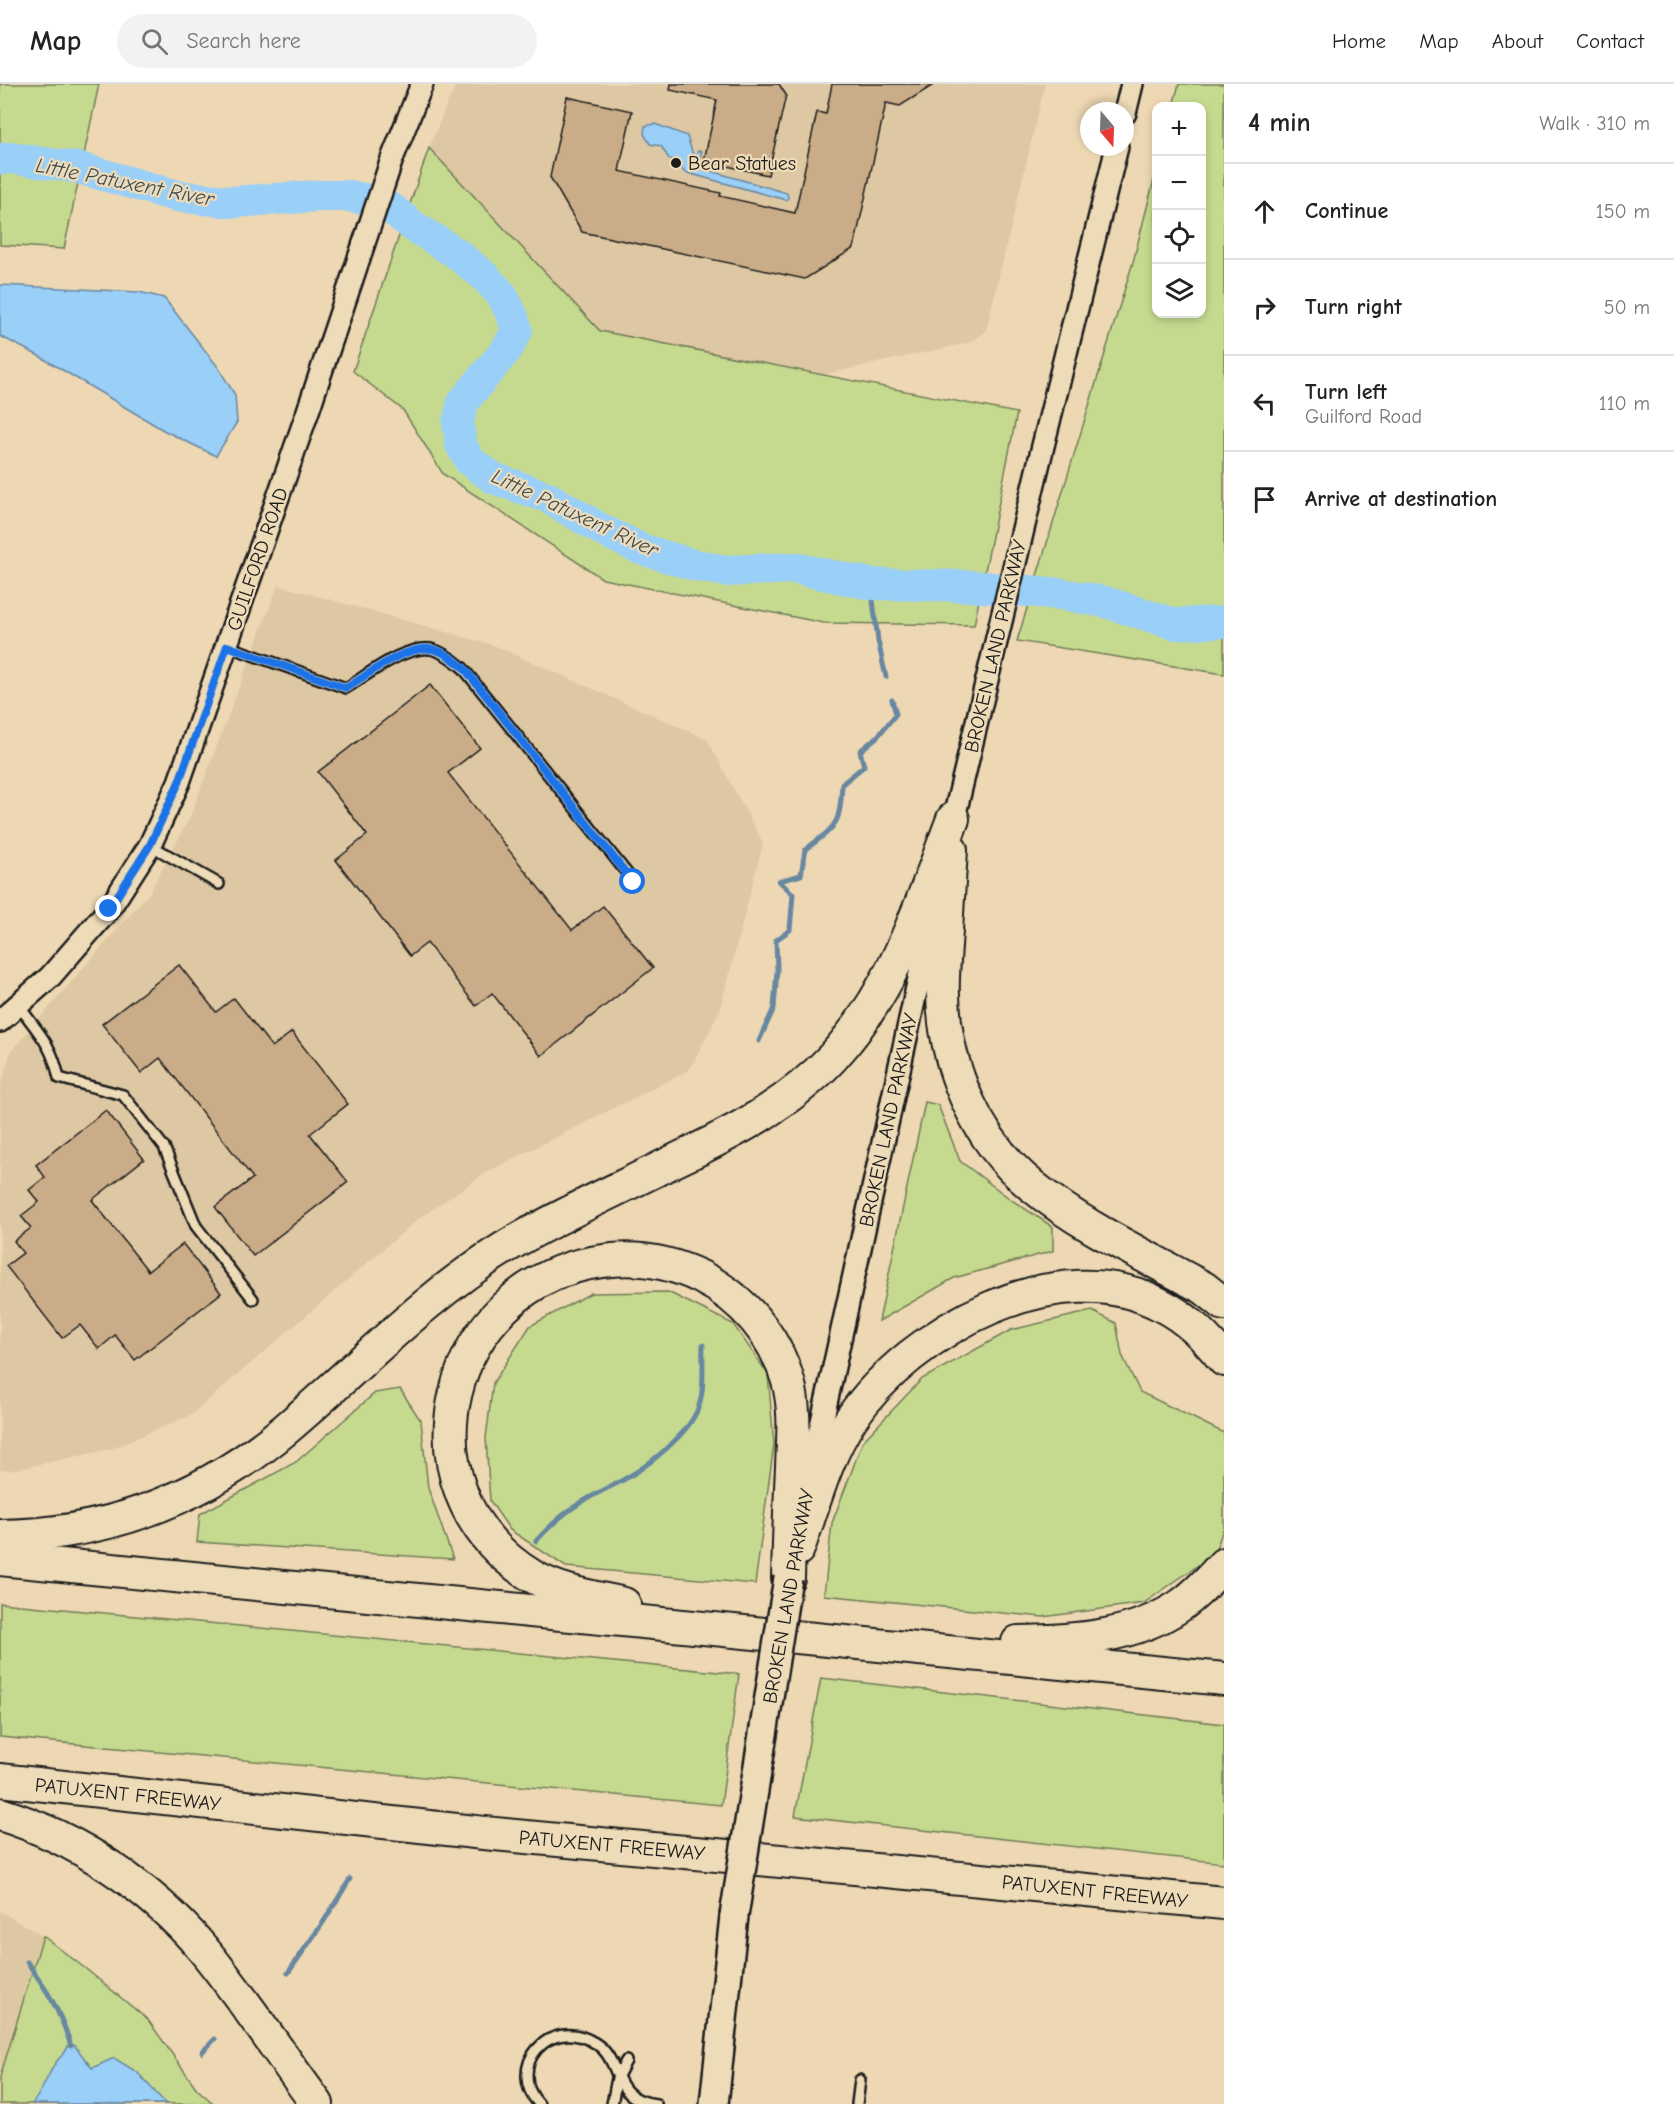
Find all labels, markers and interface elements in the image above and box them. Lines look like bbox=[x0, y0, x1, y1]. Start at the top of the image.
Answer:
search box bbox=[117, 14, 537, 68]
text: Map bbox=[30, 25, 81, 57]
icon: search bbox=[138, 25, 171, 58]
text: Search here bbox=[186, 28, 301, 54]
text: Home bbox=[1332, 29, 1386, 53]
text: Map bbox=[1419, 29, 1459, 53]
text: About bbox=[1492, 29, 1543, 53]
text: Contact bbox=[1576, 29, 1644, 53]
north arrow bbox=[1080, 102, 1134, 156]
map controls bbox=[1152, 102, 1206, 318]
button: + bbox=[1152, 102, 1206, 156]
text: 4 min bbox=[1248, 108, 1311, 138]
text: Walk · 310 m bbox=[1539, 112, 1650, 135]
place label: Bear Statues bbox=[688, 152, 796, 175]
water label: Little Patuxent River bbox=[34, 153, 218, 211]
marker: Bear Statues bbox=[669, 156, 683, 170]
button: − bbox=[1152, 156, 1206, 210]
icon: ahead bbox=[1248, 195, 1281, 228]
text: Continue bbox=[1305, 198, 1388, 224]
text: 150 m bbox=[1596, 200, 1650, 223]
button: locate bbox=[1152, 210, 1206, 264]
button: layers bbox=[1152, 264, 1206, 318]
icon: right bbox=[1248, 291, 1281, 324]
text: Turn right bbox=[1305, 294, 1402, 320]
text: 50 m bbox=[1604, 296, 1650, 319]
text: Turn left bbox=[1305, 379, 1387, 405]
icon: left bbox=[1248, 387, 1281, 420]
text: 110 m bbox=[1599, 392, 1650, 415]
text: Guilford Road bbox=[1305, 405, 1422, 428]
water label: Little Patuxent River bbox=[488, 464, 664, 563]
icon: arrive bbox=[1248, 483, 1281, 516]
street label: GUILFORD ROAD bbox=[222, 484, 293, 634]
text: Arrive at destination bbox=[1305, 486, 1497, 512]
street label: BROKEN LAND PARKWAY bbox=[960, 537, 1031, 755]
route start bbox=[619, 868, 645, 894]
route end bbox=[95, 895, 121, 921]
street label: BROKEN LAND PARKWAY bbox=[855, 1011, 922, 1229]
street label: BROKEN LAND PARKWAY bbox=[758, 1487, 819, 1705]
street label: PATUXENT FREEWAY bbox=[34, 1773, 222, 1816]
street label: PATUXENT FREEWAY bbox=[518, 1826, 706, 1865]
street label: PATUXENT FREEWAY bbox=[1001, 1870, 1189, 1913]

